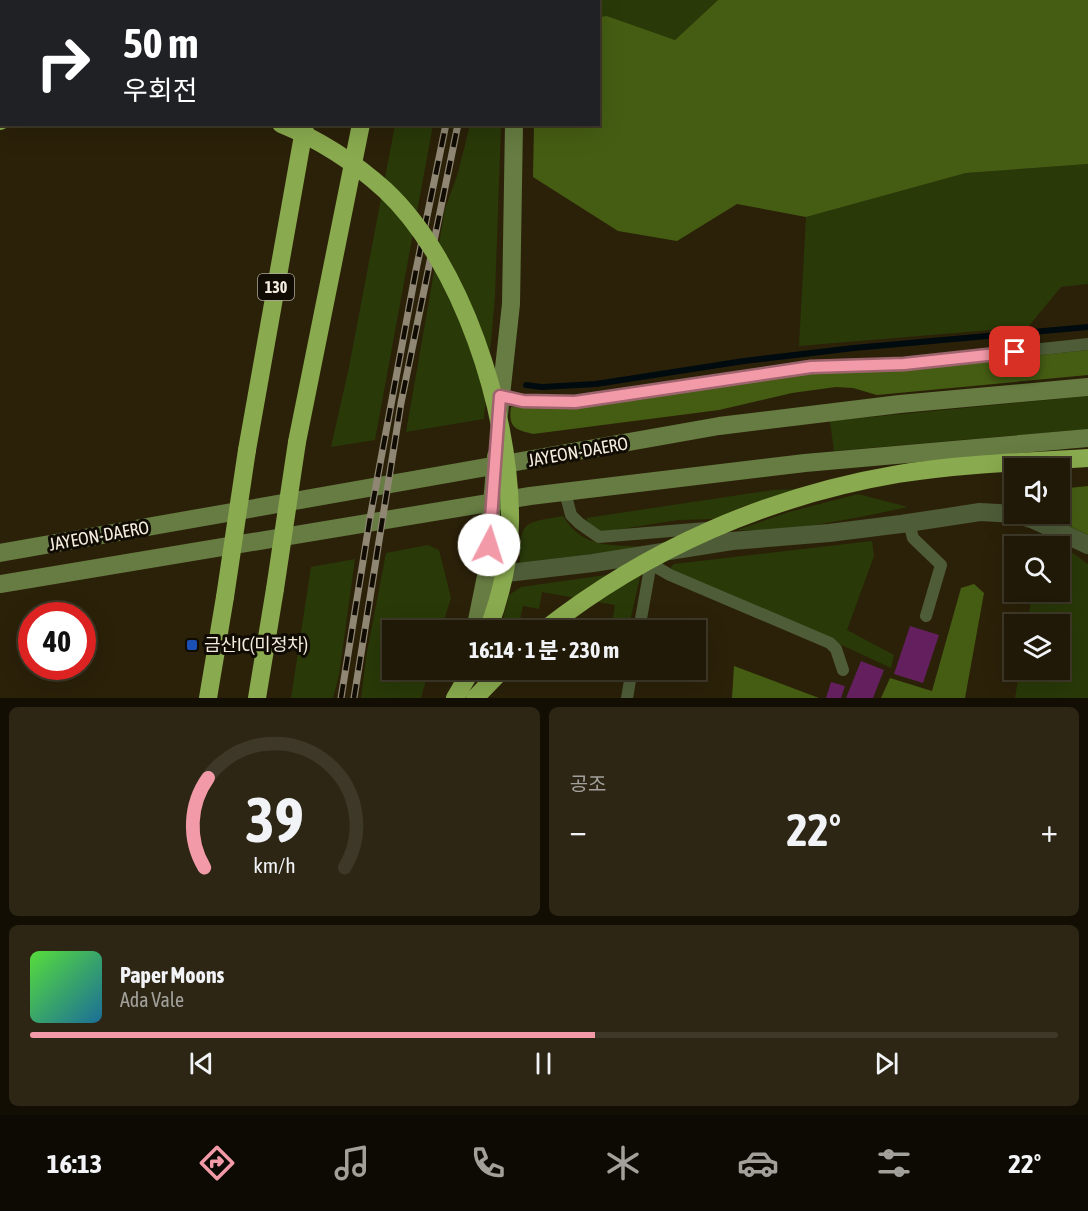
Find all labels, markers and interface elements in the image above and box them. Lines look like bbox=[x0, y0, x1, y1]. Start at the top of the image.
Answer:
text: 50 m bbox=[123, 19, 198, 67]
icon: right bbox=[24, 24, 102, 102]
text: 우회전 bbox=[123, 75, 198, 106]
road number: 130 bbox=[258, 274, 294, 300]
pin bbox=[989, 326, 1040, 377]
icon: arrive bbox=[998, 335, 1031, 368]
street label: JAYEON-DAERO bbox=[526, 432, 629, 471]
map controls bbox=[1004, 458, 1070, 680]
button: sound bbox=[1004, 458, 1070, 524]
position arrow bbox=[457, 513, 521, 577]
street label: JAYEON-DAERO bbox=[47, 516, 150, 555]
button: search bbox=[1004, 536, 1070, 602]
speed limit sign: 40 bbox=[18, 602, 96, 680]
button: layers bbox=[1004, 614, 1070, 680]
place label: 금산IC(미정차) bbox=[204, 634, 308, 655]
text: 16:14 · 1 분 · 230 m bbox=[469, 637, 619, 663]
marker: 금산IC(미정차) bbox=[185, 638, 199, 652]
text: 공조 bbox=[570, 772, 606, 795]
text: 39 bbox=[245, 784, 304, 855]
text: 22° bbox=[786, 804, 841, 856]
text: − bbox=[570, 811, 587, 849]
text: + bbox=[1041, 811, 1058, 849]
text: km/h bbox=[253, 854, 296, 879]
text: Paper Moons bbox=[120, 962, 224, 988]
text: Ada Vale bbox=[120, 988, 184, 1011]
icon: previous bbox=[185, 1047, 218, 1080]
icon: pause bbox=[527, 1047, 560, 1080]
icon: next bbox=[870, 1047, 903, 1080]
icon: directions bbox=[196, 1142, 238, 1184]
icon: music bbox=[331, 1142, 373, 1184]
icon: phone bbox=[467, 1142, 509, 1184]
icon: climate bbox=[602, 1142, 644, 1184]
icon: car bbox=[737, 1142, 779, 1184]
icon: filters bbox=[873, 1142, 915, 1184]
text: 16:13 bbox=[47, 1148, 102, 1179]
text: 22° bbox=[1008, 1148, 1041, 1179]

